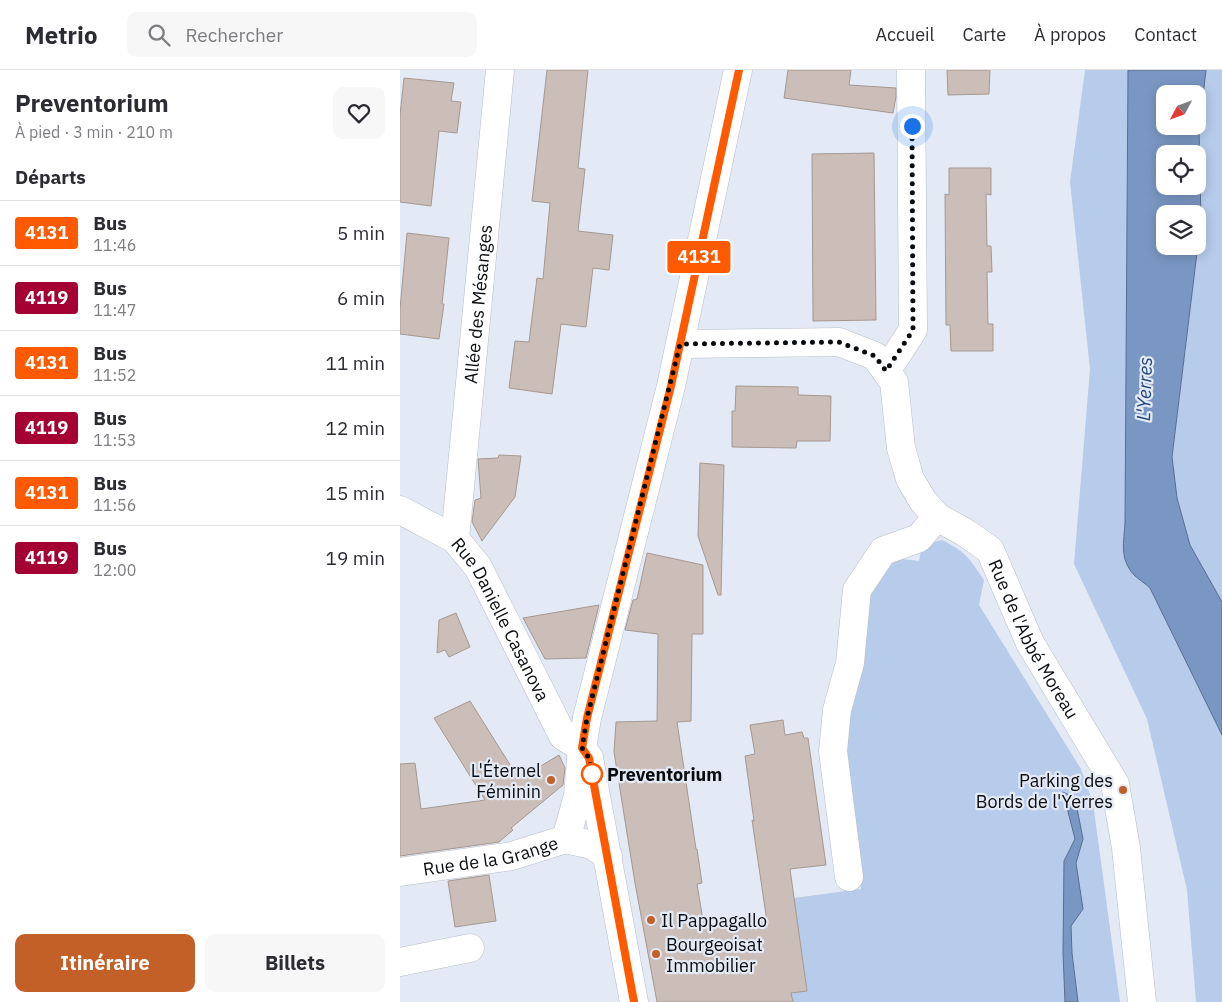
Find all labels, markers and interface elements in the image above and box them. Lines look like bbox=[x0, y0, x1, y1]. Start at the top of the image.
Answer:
search box bbox=[127, 12, 477, 57]
text: Metrio bbox=[25, 19, 97, 51]
icon: search bbox=[145, 21, 173, 49]
text: Rechercher bbox=[185, 23, 283, 47]
text: Accueil bbox=[875, 23, 934, 46]
text: Carte bbox=[962, 23, 1006, 46]
text: À propos bbox=[1034, 23, 1106, 46]
text: Contact bbox=[1134, 23, 1197, 46]
north arrow bbox=[1156, 85, 1206, 135]
map controls bbox=[1156, 85, 1206, 255]
text: Preventorium bbox=[15, 87, 169, 119]
button: heart bbox=[333, 87, 385, 139]
your location bbox=[900, 114, 925, 139]
text: À pied · 3 min · 210 m bbox=[15, 122, 173, 142]
button: locate bbox=[1156, 145, 1206, 195]
text: Départs bbox=[15, 165, 86, 189]
button: layers bbox=[1156, 205, 1206, 255]
text: Bus bbox=[93, 211, 127, 235]
text: 4131 bbox=[25, 221, 68, 244]
text: 5 min bbox=[337, 221, 385, 245]
street label: Allée des Mésanges bbox=[458, 223, 497, 385]
text: 11:46 bbox=[93, 235, 136, 255]
line badge: 4131 bbox=[664, 241, 734, 273]
text: 4131 bbox=[677, 245, 721, 268]
text: Bus bbox=[93, 276, 127, 300]
text: 4119 bbox=[25, 286, 68, 309]
text: 6 min bbox=[337, 286, 385, 310]
text: 11:47 bbox=[93, 300, 136, 320]
text: Bus bbox=[93, 341, 127, 365]
text: 4131 bbox=[25, 351, 68, 374]
text: 11 min bbox=[326, 351, 385, 375]
water label: L'Yerres bbox=[1131, 356, 1157, 421]
text: 11:52 bbox=[93, 365, 136, 385]
text: Bus bbox=[93, 406, 127, 430]
text: 4119 bbox=[25, 416, 68, 439]
text: 12 min bbox=[326, 416, 385, 440]
text: 11:53 bbox=[93, 430, 136, 450]
text: Bus bbox=[93, 471, 127, 495]
text: 4131 bbox=[25, 481, 68, 504]
text: 15 min bbox=[326, 481, 385, 505]
text: 11:56 bbox=[93, 495, 136, 515]
street label: Rue Danielle Casanova bbox=[447, 532, 555, 705]
text: Bus bbox=[93, 536, 127, 560]
text: 4119 bbox=[25, 546, 68, 569]
text: 19 min bbox=[326, 546, 385, 570]
street label: Rue de l'Abbé Moreau bbox=[984, 555, 1084, 723]
text: 12:00 bbox=[93, 560, 136, 580]
place label: L'Éternel Féminin bbox=[471, 759, 541, 803]
marker: Preventorium bbox=[581, 763, 603, 785]
place label: Preventorium bbox=[607, 763, 722, 786]
place label: Parking des Bords de l'Yerres bbox=[976, 769, 1113, 813]
marker: L'Éternel Féminin bbox=[545, 774, 557, 786]
marker: Parking des Bords de l'Yerres bbox=[1117, 784, 1129, 796]
street label: Rue de la Grange bbox=[421, 831, 561, 880]
place label: Il Pappagallo bbox=[661, 909, 767, 932]
marker: Il Pappagallo bbox=[645, 914, 657, 926]
place label: Bourgeoisat Immobilier bbox=[666, 933, 763, 977]
button: Itinéraire bbox=[15, 934, 195, 992]
button: Billets bbox=[205, 934, 385, 992]
marker: Bourgeoisat Immobilier bbox=[650, 948, 662, 960]

